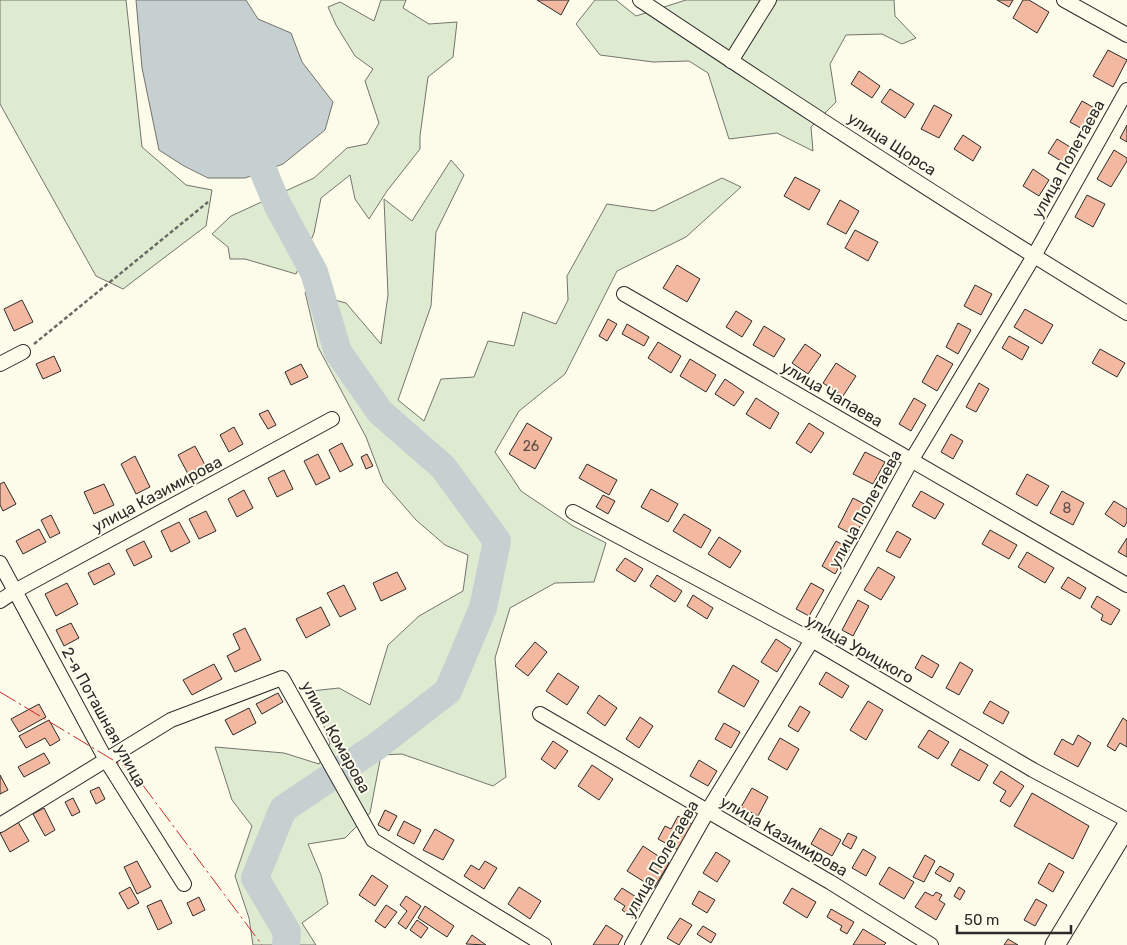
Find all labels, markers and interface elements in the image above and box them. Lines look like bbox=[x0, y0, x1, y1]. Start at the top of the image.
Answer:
street label: улица Полетаева bbox=[1028, 96, 1108, 222]
street label: улица Щорса bbox=[844, 108, 940, 180]
street label: улица Чапаева bbox=[778, 357, 886, 431]
house number: 26 bbox=[523, 438, 539, 455]
street label: улица Полетаева bbox=[825, 446, 905, 572]
street label: улица Казимирова bbox=[89, 452, 225, 536]
house number: 8 bbox=[1063, 500, 1072, 517]
street label: улица Урицкого bbox=[803, 610, 917, 688]
street label: 2-я Поташная улица bbox=[58, 644, 150, 790]
street label: улица Комарова bbox=[297, 678, 375, 796]
street label: улица Казимирова bbox=[717, 792, 851, 880]
street label: улица Полетаева bbox=[620, 797, 702, 921]
scale bar bbox=[957, 902, 1071, 934]
text: 50 m bbox=[964, 911, 999, 929]

